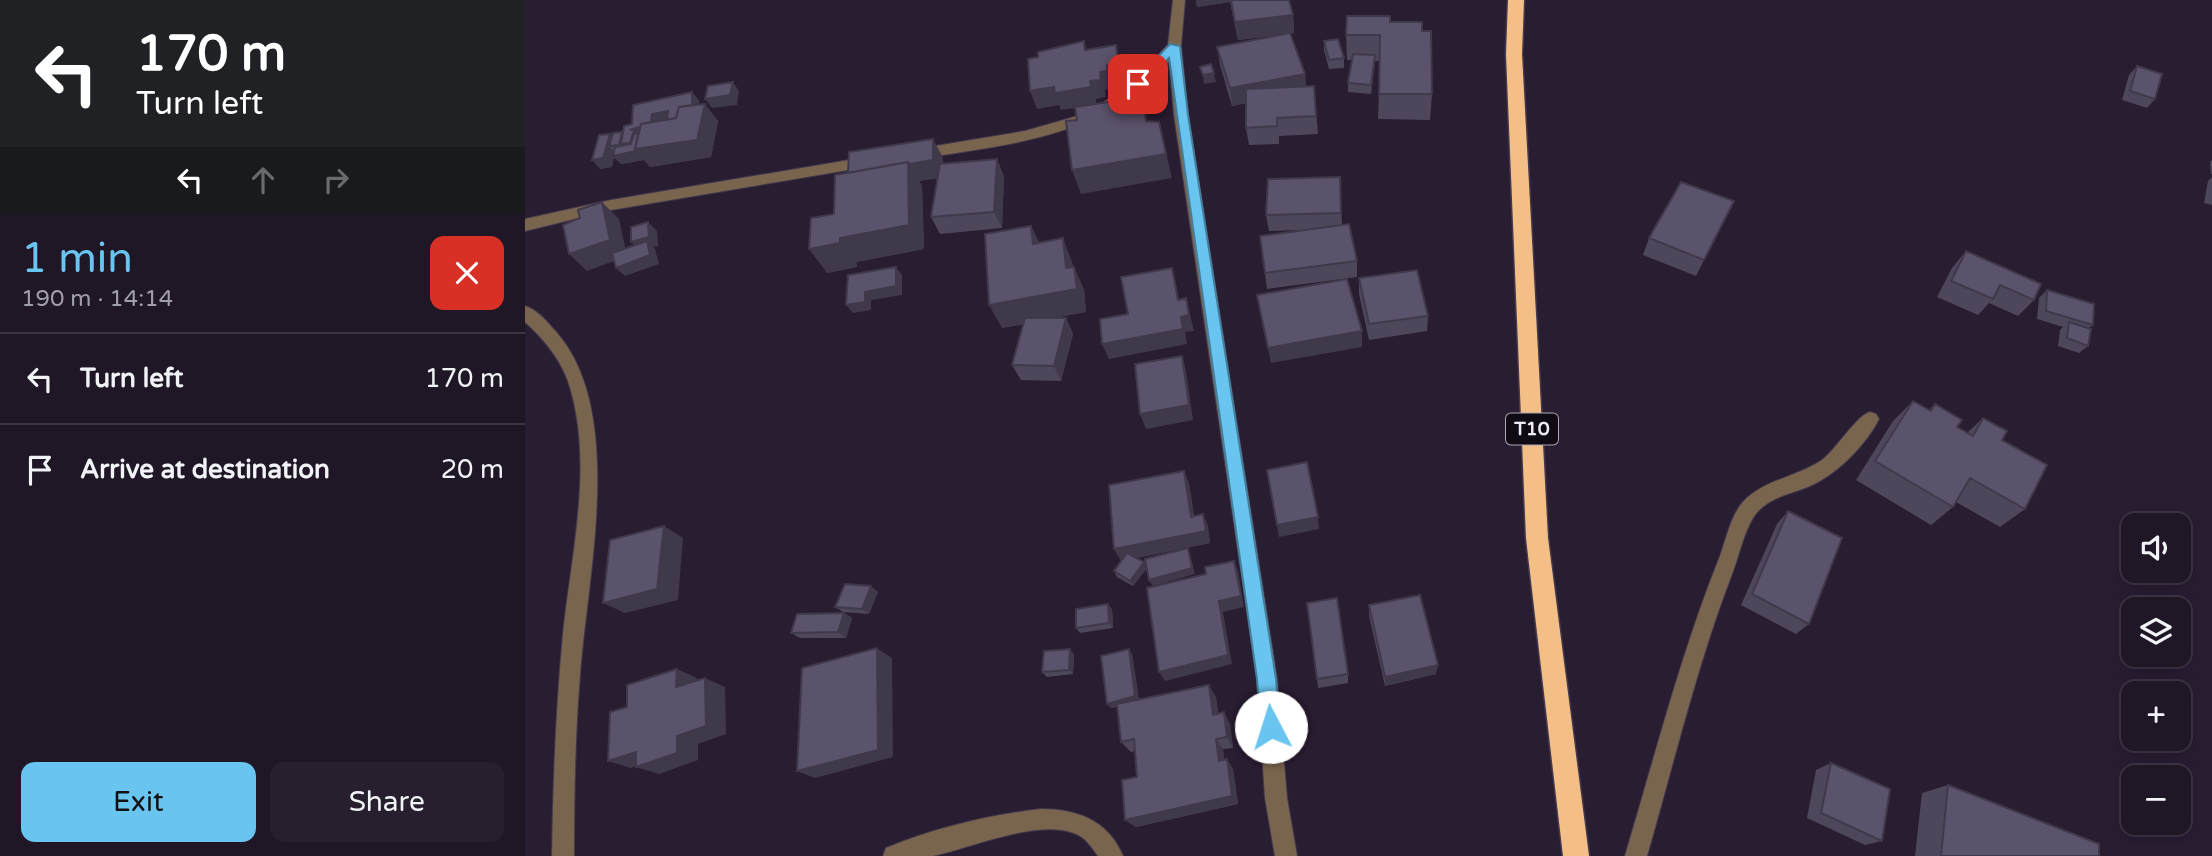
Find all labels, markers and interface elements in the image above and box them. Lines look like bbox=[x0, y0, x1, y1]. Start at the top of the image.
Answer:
text: 170 m bbox=[136, 25, 286, 84]
icon: left bbox=[21, 28, 112, 119]
pin bbox=[1108, 54, 1168, 114]
icon: arrive bbox=[1119, 65, 1157, 103]
text: Turn left bbox=[136, 85, 263, 123]
icon: left bbox=[171, 161, 209, 199]
icon: ahead bbox=[244, 161, 282, 199]
icon: right bbox=[317, 161, 355, 199]
text: 1 min bbox=[21, 233, 133, 284]
button: close bbox=[430, 236, 504, 310]
text: 190 m · 14:14 bbox=[21, 285, 173, 313]
icon: left bbox=[21, 360, 59, 398]
text: Turn left bbox=[80, 363, 183, 394]
text: 170 m bbox=[424, 363, 504, 394]
road number: T10 bbox=[1506, 414, 1558, 444]
icon: arrive bbox=[21, 451, 59, 489]
text: Arrive at destination bbox=[80, 454, 330, 485]
text: 20 m bbox=[441, 454, 504, 485]
map controls bbox=[2121, 513, 2191, 835]
button: sound bbox=[2121, 513, 2191, 583]
button: layers bbox=[2121, 597, 2191, 667]
button: + bbox=[2121, 681, 2191, 751]
position arrow bbox=[1234, 690, 1308, 764]
button: Exit bbox=[21, 762, 256, 842]
button: Share bbox=[270, 762, 504, 842]
button: − bbox=[2121, 765, 2191, 835]

